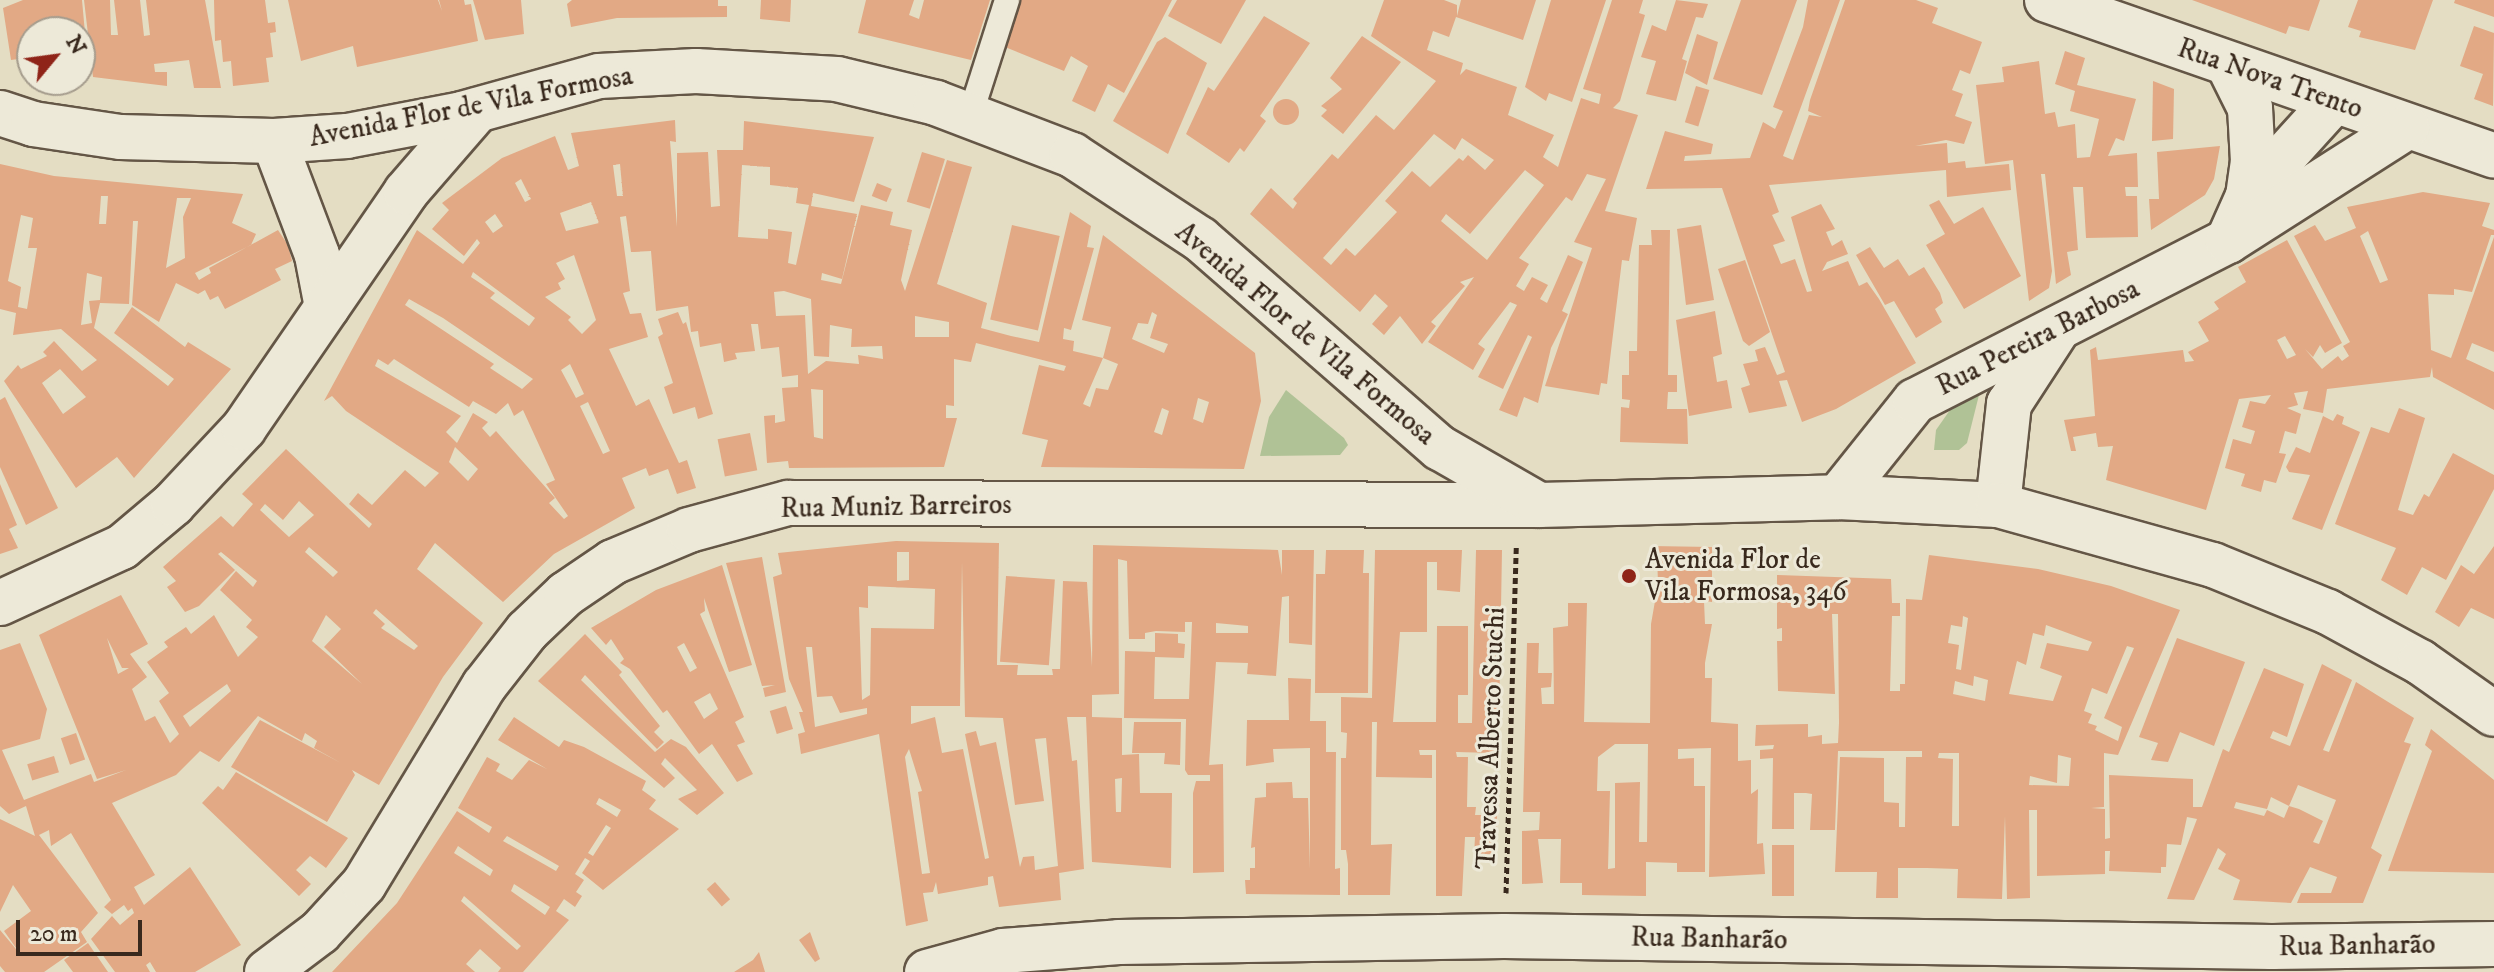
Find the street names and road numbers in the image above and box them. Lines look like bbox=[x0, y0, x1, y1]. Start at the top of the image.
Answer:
street label: Rua Nova Trento bbox=[2173, 32, 2367, 126]
street label: Avenida Flor de Vila Formosa bbox=[306, 59, 636, 155]
street label: Avenida Flor de Vila Formosa bbox=[1168, 215, 1442, 453]
street label: Rua Pereira Barbosa bbox=[1931, 272, 2145, 404]
street label: Rua Muniz Barreiros bbox=[780, 488, 1012, 526]
street label: Travessa Alberto Stuchi bbox=[1470, 606, 1512, 870]
street label: Rua Banharão bbox=[1630, 921, 1788, 957]
street label: Rua Banharão bbox=[2278, 928, 2436, 964]

